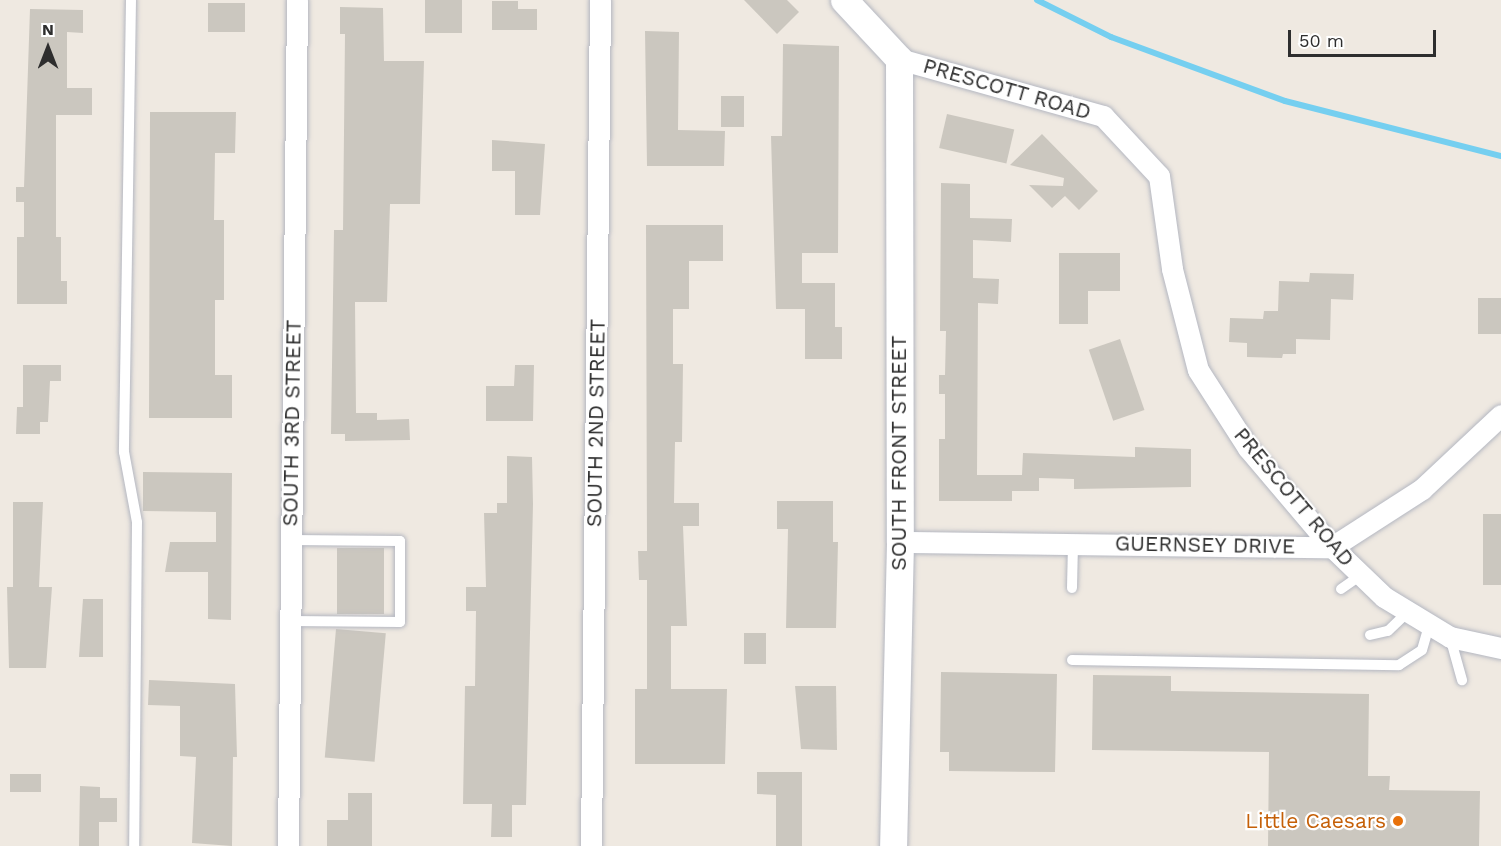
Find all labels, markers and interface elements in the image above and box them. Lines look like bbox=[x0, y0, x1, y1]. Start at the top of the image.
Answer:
north arrow bbox=[18, 18, 78, 78]
scale bar bbox=[1291, 18, 1440, 56]
text: N bbox=[42, 20, 54, 39]
text: 50 m bbox=[1299, 30, 1344, 51]
street label: PRESCOTT ROAD bbox=[920, 53, 1094, 125]
street label: SOUTH 3RD STREET bbox=[278, 319, 306, 527]
street label: SOUTH 2ND STREET bbox=[582, 319, 610, 527]
street label: SOUTH FRONT STREET bbox=[886, 335, 912, 571]
street label: PRESCOTT ROAD bbox=[1228, 422, 1360, 572]
street label: GUERNSEY DRIVE bbox=[1114, 531, 1296, 559]
place label: Little Caesars bbox=[1245, 808, 1386, 834]
marker: Little Caesars bbox=[1391, 814, 1405, 828]

